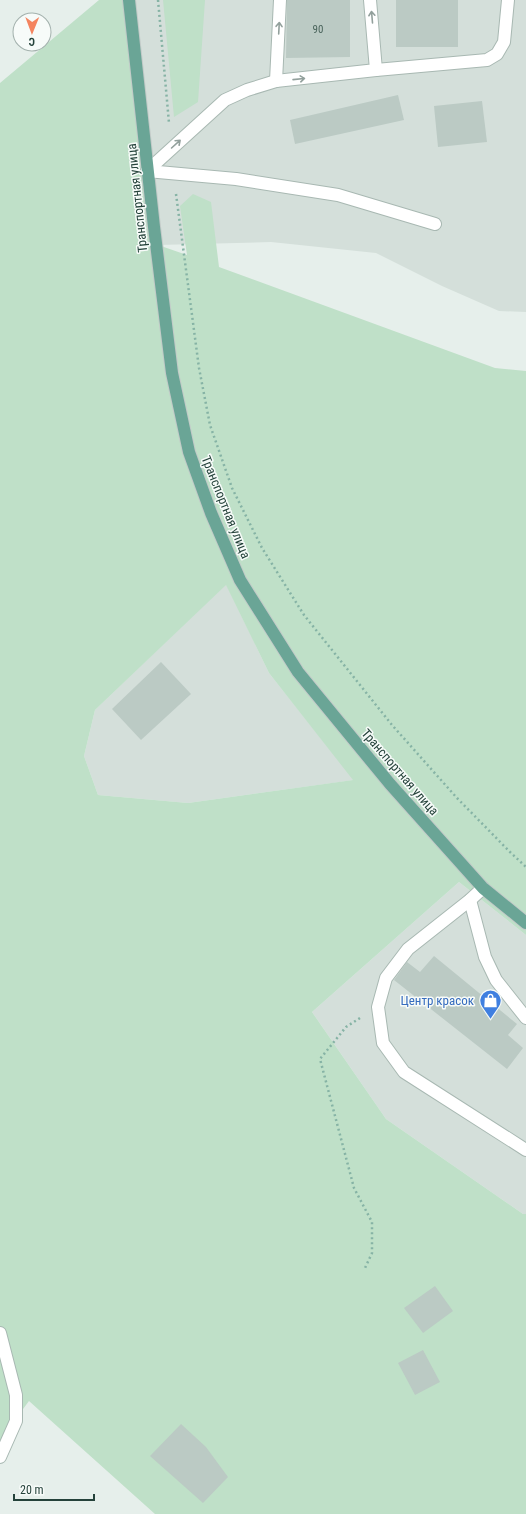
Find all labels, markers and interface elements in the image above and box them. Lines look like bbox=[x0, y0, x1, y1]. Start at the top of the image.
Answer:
one-way arrow bbox=[368, 11, 375, 24]
north arrow bbox=[12, 12, 52, 52]
one-way arrow bbox=[275, 22, 282, 35]
house number: 90 bbox=[313, 23, 323, 36]
text: С bbox=[29, 35, 35, 48]
one-way arrow bbox=[293, 75, 306, 82]
one-way arrow bbox=[171, 140, 181, 149]
street label: Транспортная улица bbox=[124, 143, 150, 253]
street label: Транспортная улица bbox=[199, 453, 253, 561]
street label: Транспортная улица bbox=[358, 726, 442, 818]
shop icon: Центр красок bbox=[477, 987, 503, 1020]
place label: Центр красок bbox=[400, 993, 475, 1008]
scale bar bbox=[14, 1476, 94, 1502]
text: 20 m bbox=[20, 1483, 44, 1497]

